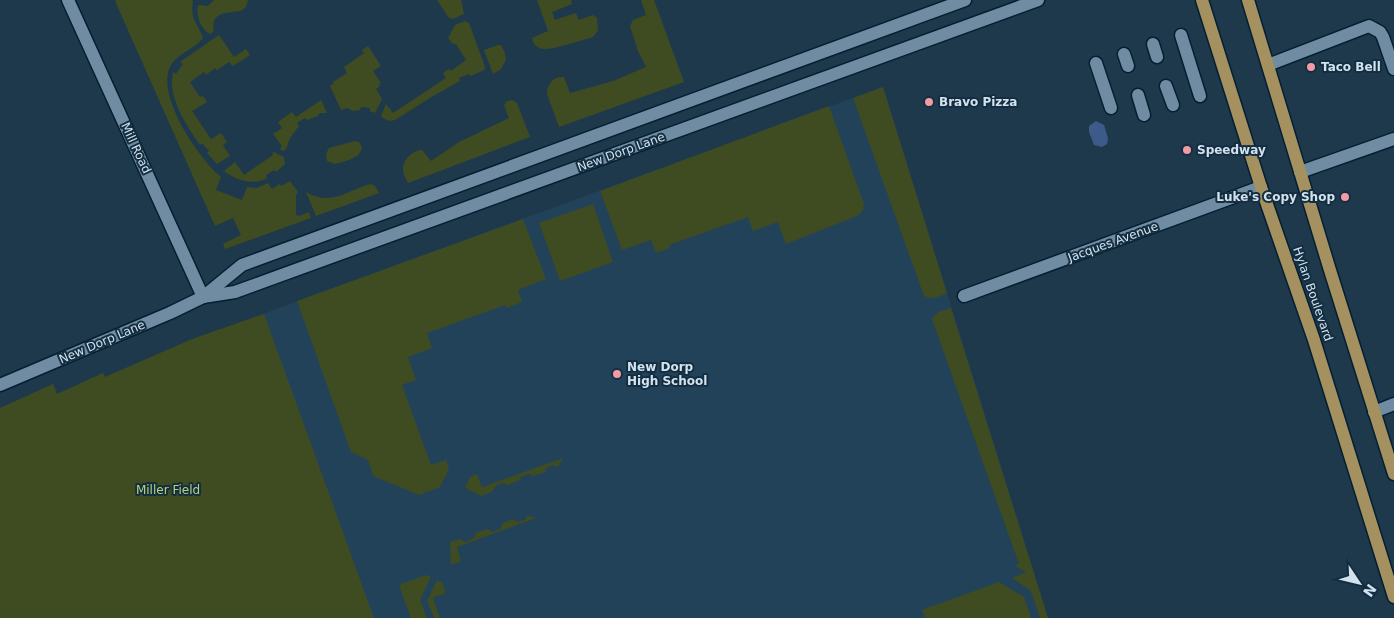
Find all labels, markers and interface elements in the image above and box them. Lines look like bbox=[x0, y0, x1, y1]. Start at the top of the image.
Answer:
place label: Taco Bell bbox=[1321, 60, 1381, 74]
marker: Taco Bell bbox=[1305, 61, 1317, 73]
place label: Bravo Pizza bbox=[939, 95, 1017, 109]
marker: Bravo Pizza bbox=[923, 96, 935, 108]
street label: Mill Road bbox=[118, 120, 154, 176]
street label: New Dorp Lane bbox=[575, 130, 667, 174]
place label: Speedway bbox=[1197, 143, 1266, 157]
marker: Speedway bbox=[1181, 144, 1193, 156]
place label: Luke's Copy Shop bbox=[1216, 190, 1335, 204]
marker: Luke's Copy Shop bbox=[1339, 191, 1351, 203]
street label: Jacques Avenue bbox=[1065, 219, 1160, 265]
street label: Hylan Boulevard bbox=[1290, 245, 1336, 343]
street label: New Dorp Lane bbox=[57, 318, 147, 366]
place label: New Dorp High School bbox=[627, 360, 707, 388]
marker: New Dorp High School bbox=[611, 368, 623, 380]
park label: Miller Field bbox=[136, 483, 200, 497]
north arrow bbox=[1334, 558, 1384, 608]
text: N bbox=[1360, 581, 1380, 600]

